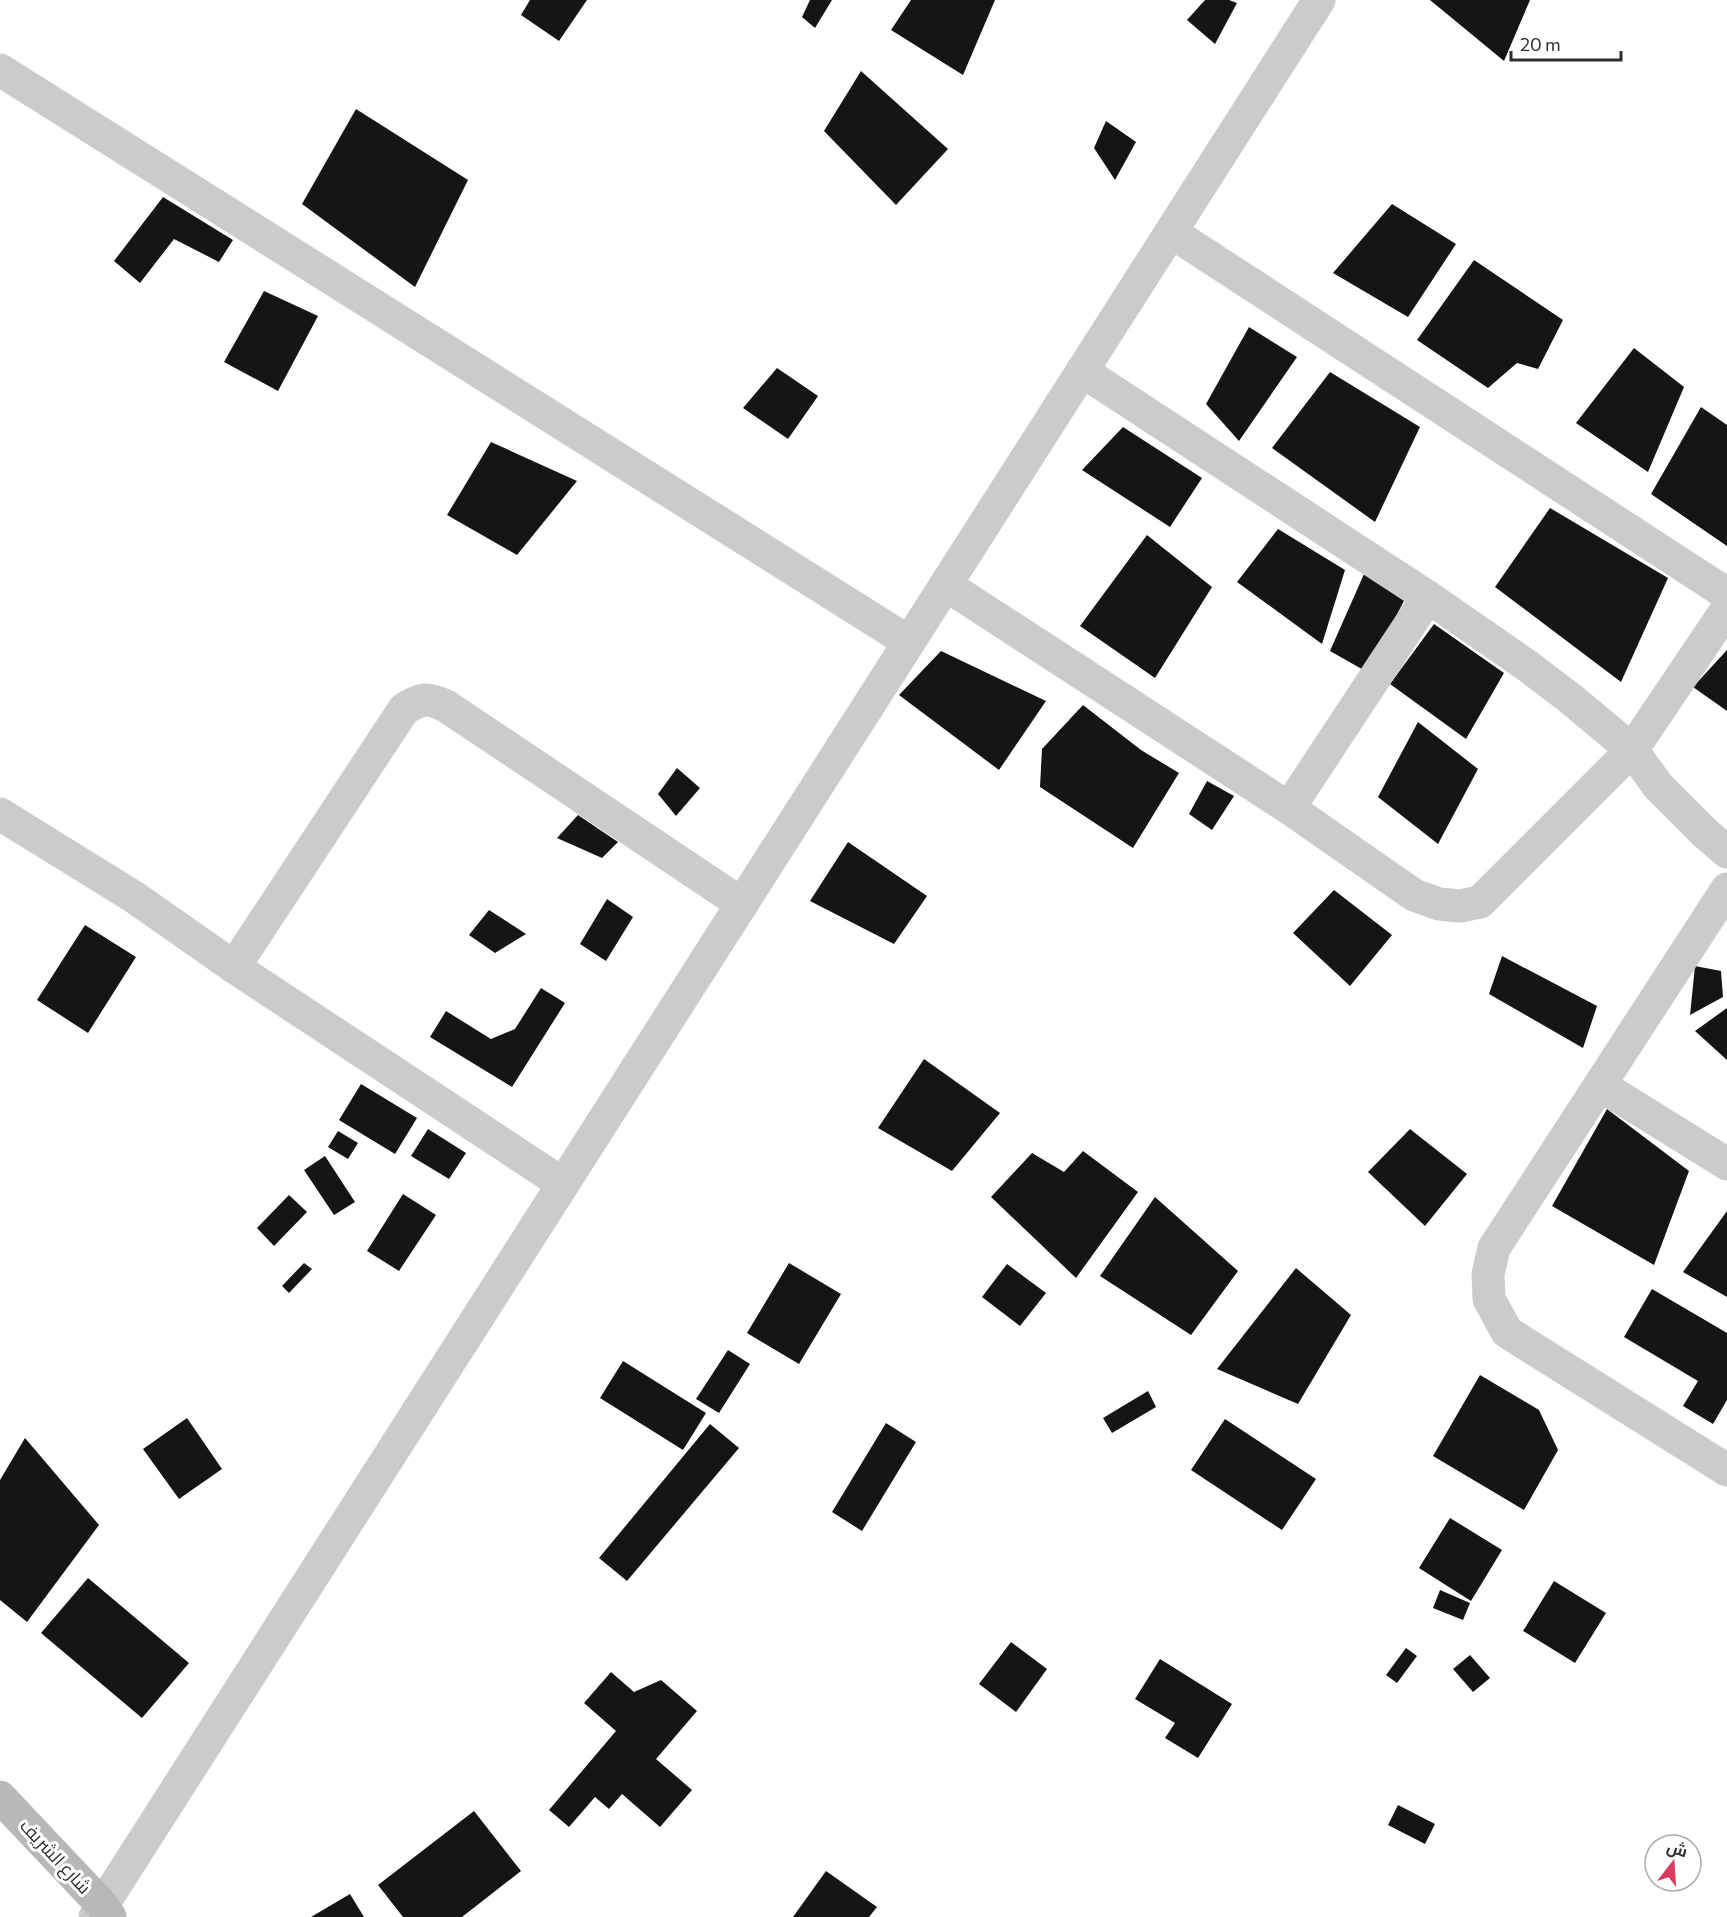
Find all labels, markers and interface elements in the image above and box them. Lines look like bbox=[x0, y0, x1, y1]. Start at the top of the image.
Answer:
scale bar bbox=[1511, 24, 1620, 62]
text: 20 m bbox=[1520, 33, 1561, 55]
street label: شارع الشريف bbox=[14, 1814, 96, 1899]
north arrow bbox=[1643, 1833, 1703, 1893]
text: ش bbox=[1665, 1836, 1690, 1861]

